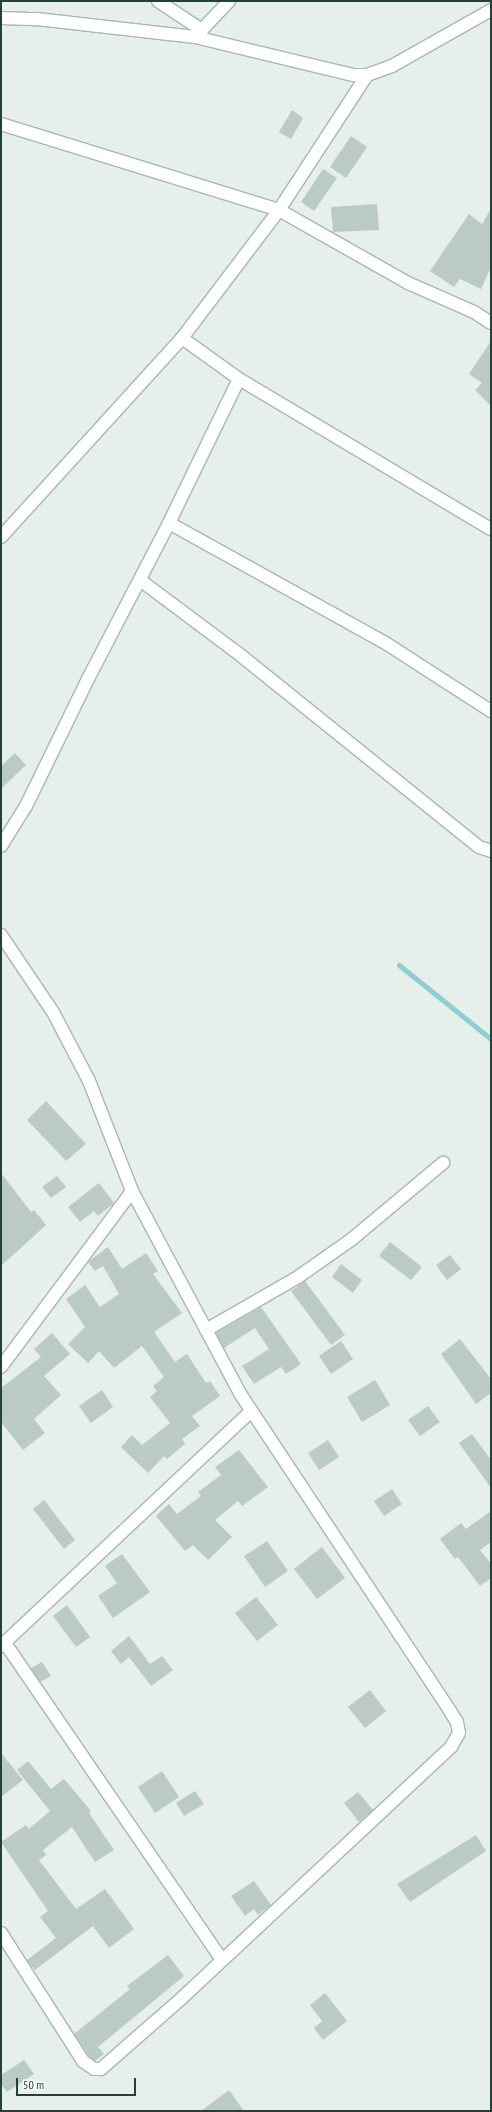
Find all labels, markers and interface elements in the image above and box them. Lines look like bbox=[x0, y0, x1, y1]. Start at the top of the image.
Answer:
scale bar bbox=[18, 2070, 138, 2096]
text: 50 m bbox=[23, 2077, 44, 2092]

